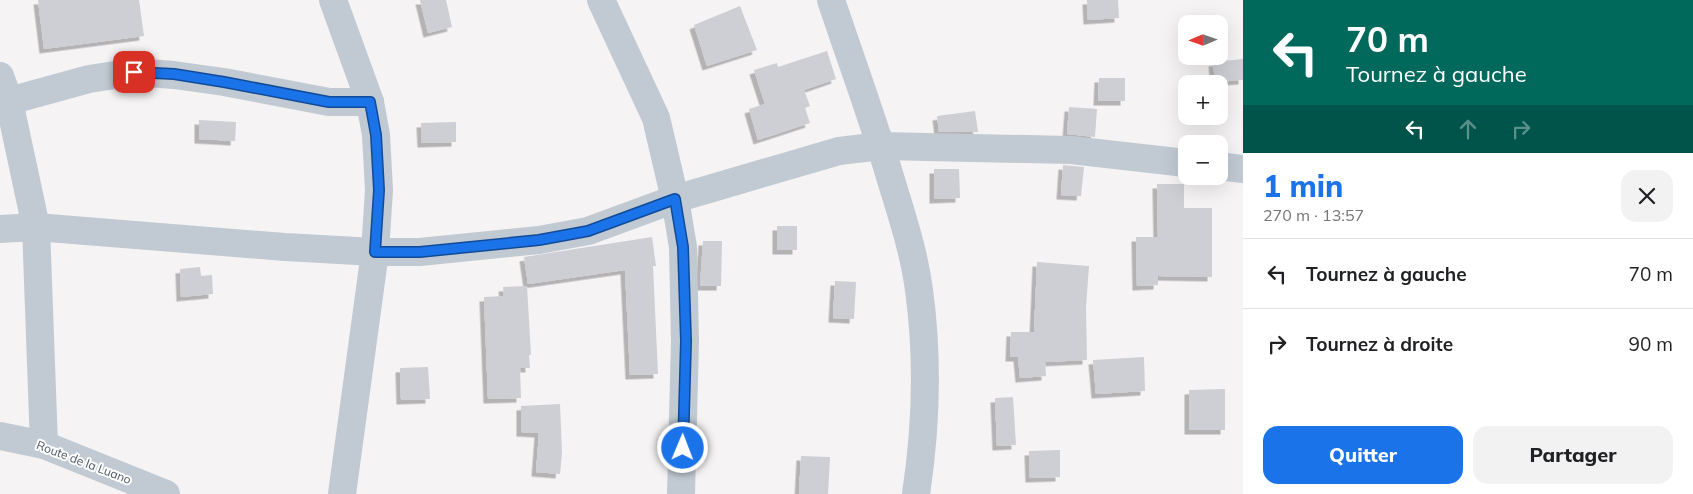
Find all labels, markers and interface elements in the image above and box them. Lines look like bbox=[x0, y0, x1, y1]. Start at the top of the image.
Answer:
north arrow bbox=[1178, 15, 1228, 65]
map controls bbox=[1178, 15, 1228, 185]
text: 70 m bbox=[1346, 17, 1429, 61]
icon: left bbox=[1263, 20, 1328, 85]
pin bbox=[113, 51, 155, 93]
icon: arrive bbox=[120, 58, 148, 86]
text: Tournez à gauche bbox=[1346, 60, 1527, 88]
button: + bbox=[1178, 75, 1228, 125]
icon: left bbox=[1401, 115, 1429, 143]
icon: ahead bbox=[1454, 115, 1482, 143]
icon: right bbox=[1507, 115, 1535, 143]
button: − bbox=[1178, 135, 1228, 185]
text: 1 min bbox=[1263, 167, 1343, 205]
button: close bbox=[1621, 170, 1673, 222]
text: 270 m · 13:57 bbox=[1263, 205, 1364, 225]
icon: left bbox=[1263, 260, 1291, 288]
text: Tournez à gauche bbox=[1306, 262, 1467, 286]
text: 70 m bbox=[1629, 262, 1673, 286]
icon: right bbox=[1263, 330, 1291, 358]
text: Tournez à droite bbox=[1306, 332, 1453, 356]
text: 90 m bbox=[1629, 332, 1673, 356]
position arrow bbox=[656, 421, 708, 473]
button: Quitter bbox=[1263, 426, 1463, 484]
button: Partager bbox=[1473, 426, 1673, 484]
street label: Route de la Luano bbox=[35, 437, 134, 487]

